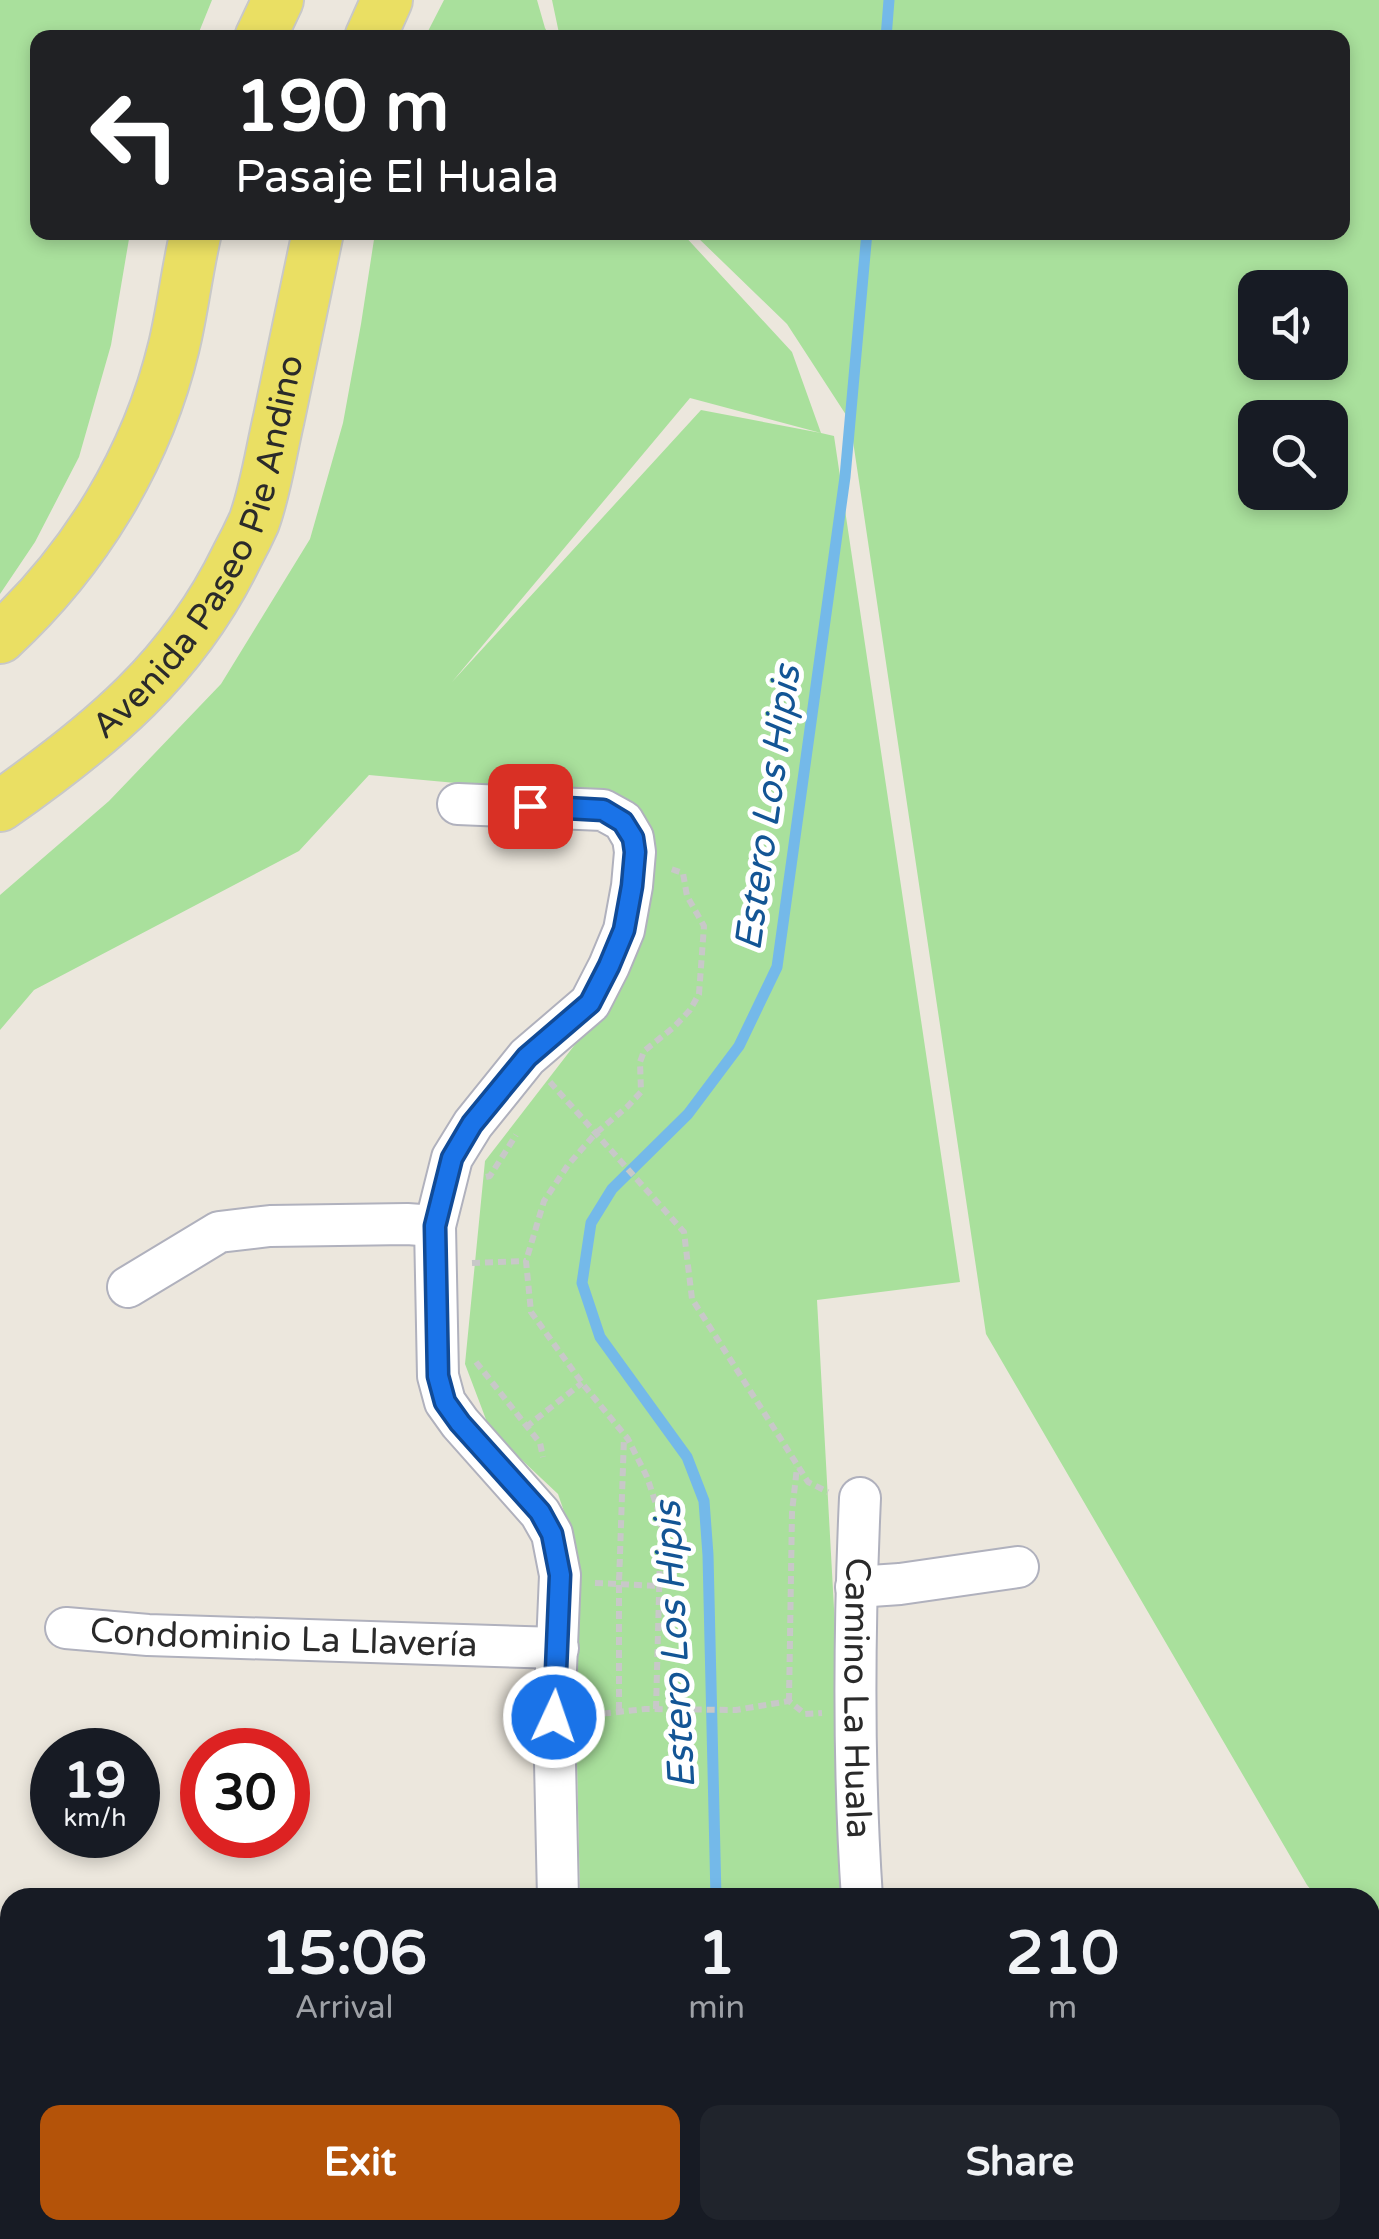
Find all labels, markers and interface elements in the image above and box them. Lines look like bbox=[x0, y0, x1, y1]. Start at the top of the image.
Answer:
text: 190 m bbox=[235, 66, 449, 150]
icon: left bbox=[70, 70, 200, 200]
text: Pasaje El Huala bbox=[235, 151, 559, 205]
map controls bbox=[1238, 270, 1348, 510]
button: sound bbox=[1238, 270, 1348, 380]
street label: Avenida Paseo Pie Andino bbox=[84, 351, 313, 748]
button: search bbox=[1238, 400, 1348, 510]
water label: Estero Los Hipis bbox=[725, 660, 811, 954]
pin bbox=[488, 764, 573, 849]
icon: arrive bbox=[503, 779, 558, 834]
water label: Estero Los Hipis bbox=[644, 1498, 705, 1790]
street label: Camino La Huala bbox=[834, 1557, 880, 1839]
street label: Condominio La Llavería bbox=[88, 1609, 478, 1666]
position arrow bbox=[502, 1665, 606, 1769]
speed limit sign: 30 bbox=[180, 1728, 310, 1858]
text: 19 bbox=[64, 1751, 126, 1811]
text: km/h bbox=[64, 1803, 126, 1833]
text: 15:06 bbox=[261, 1918, 427, 1990]
text: 1 bbox=[698, 1918, 735, 1990]
text: 210 bbox=[1006, 1918, 1119, 1990]
text: Arrival bbox=[295, 1989, 394, 2027]
text: min bbox=[688, 1989, 745, 2027]
text: m bbox=[1048, 1989, 1077, 2027]
button: Exit bbox=[40, 2105, 680, 2220]
button: Share bbox=[700, 2105, 1340, 2220]

